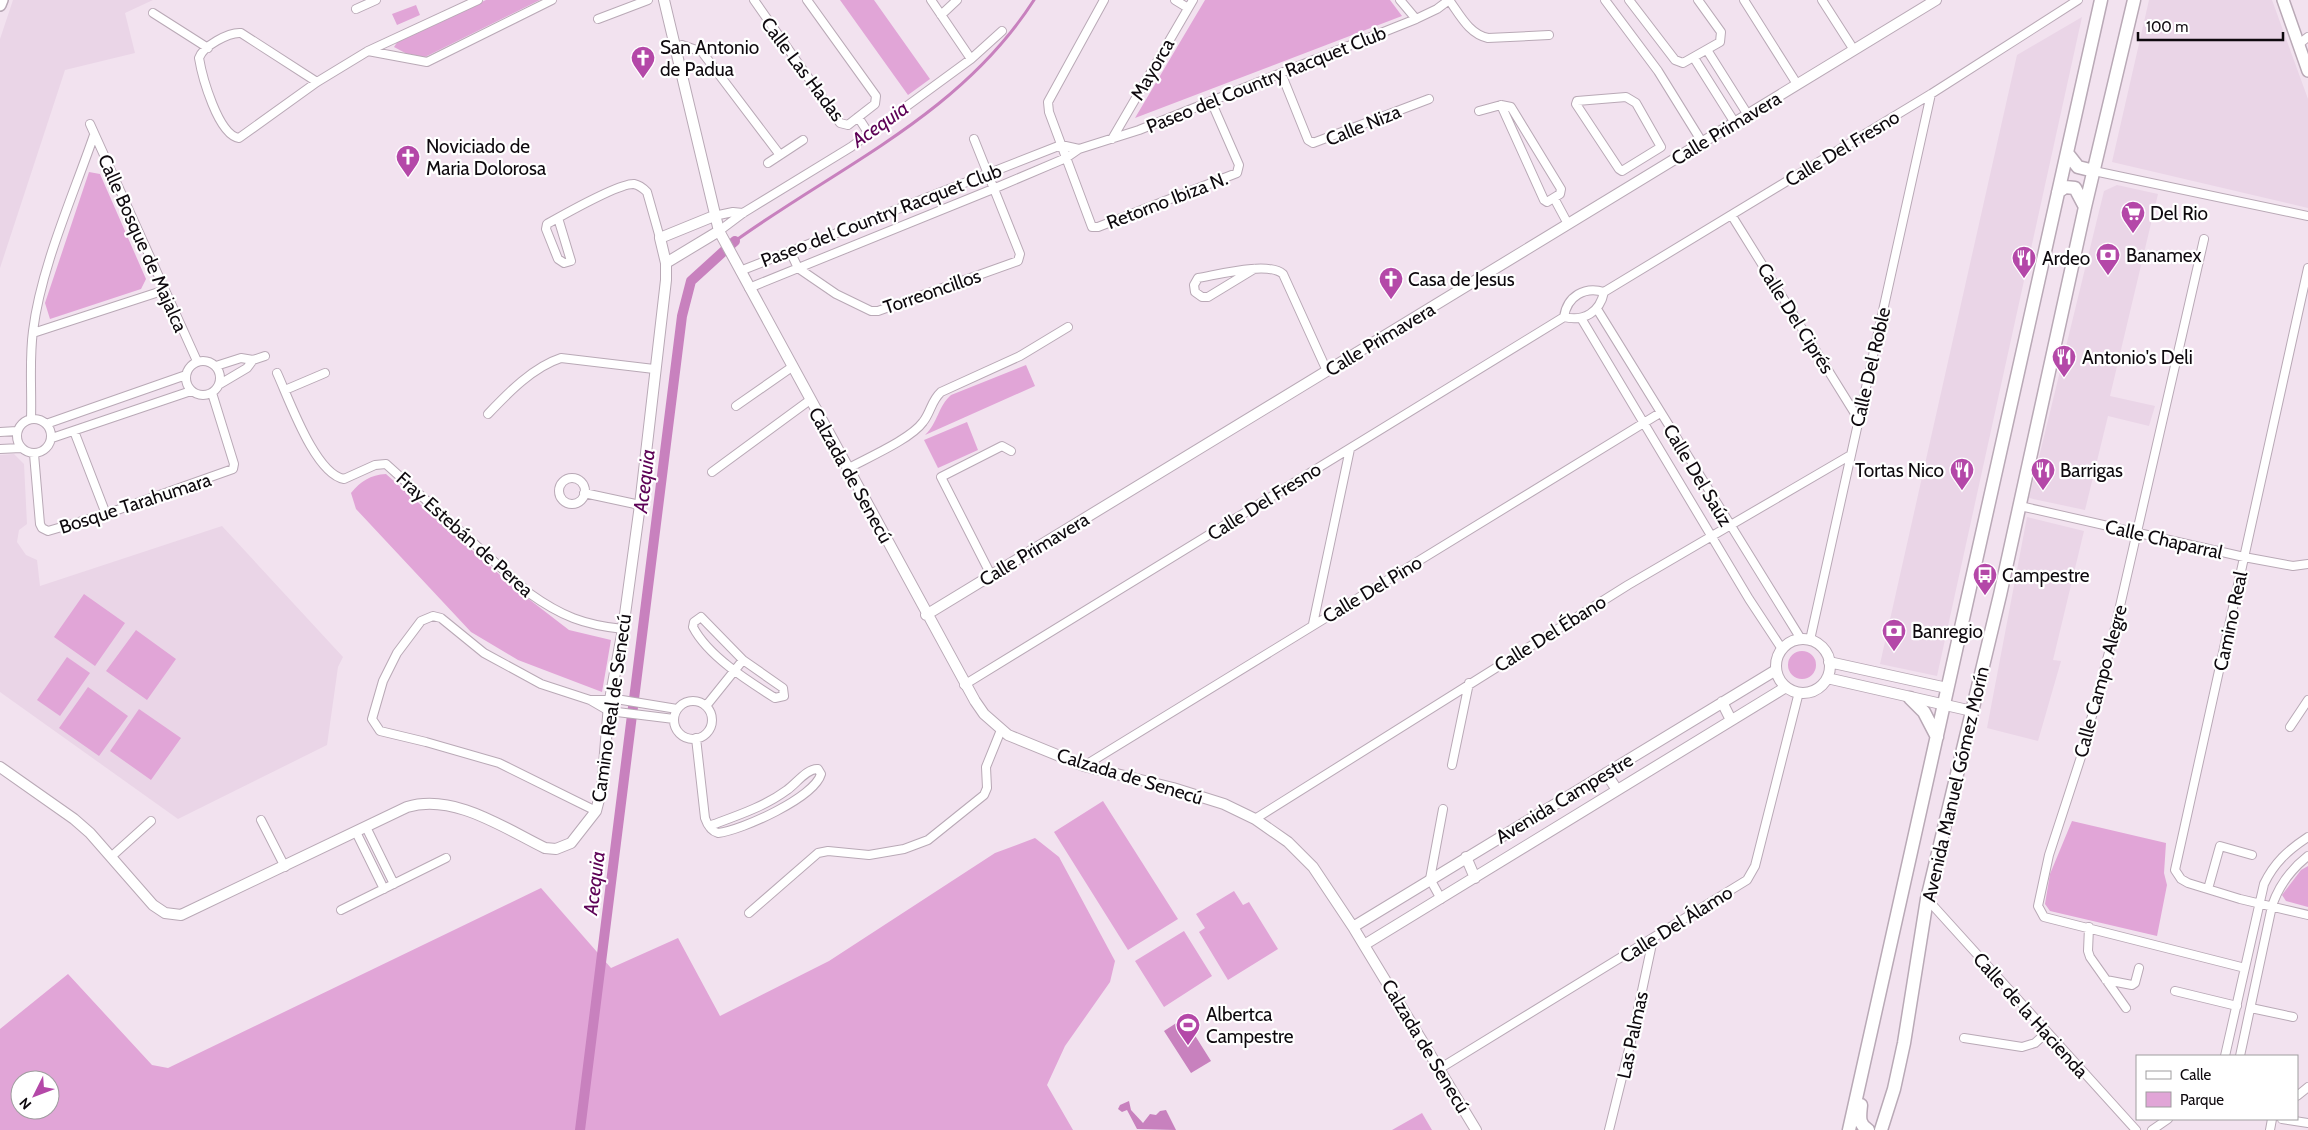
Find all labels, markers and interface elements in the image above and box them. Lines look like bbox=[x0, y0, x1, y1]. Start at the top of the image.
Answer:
scale bar bbox=[2138, 10, 2283, 42]
street label: Calle Las Hadas bbox=[756, 13, 849, 126]
text: 100 m bbox=[2146, 18, 2188, 36]
street label: Paseo del Country Racquet Club bbox=[1143, 21, 1389, 138]
street label: Mayorca bbox=[1126, 34, 1179, 104]
place label: San Antonio de Padua bbox=[660, 36, 759, 81]
church icon: San Antonio de Padua bbox=[630, 45, 656, 79]
street label: Calle Primavera bbox=[1667, 87, 1785, 170]
water label: Acequia bbox=[846, 96, 913, 153]
street label: Calle Niza bbox=[1322, 100, 1404, 151]
street label: Calle Del Fresno bbox=[1781, 105, 1904, 192]
place label: Noviciado de Maria Dolorosa bbox=[426, 135, 546, 180]
church icon: Noviciado de Maria Dolorosa bbox=[395, 144, 421, 178]
street label: Calle Bosque de Majalca bbox=[93, 151, 192, 336]
street label: Paseo del Country Racquet Club bbox=[757, 159, 1005, 272]
street label: Retorno Ibiza N. bbox=[1103, 167, 1231, 234]
supermarket icon: Del Rio bbox=[2120, 200, 2146, 234]
place label: Del Rio bbox=[2150, 202, 2208, 225]
bank icon: Banamex bbox=[2095, 242, 2121, 276]
place label: Banamex bbox=[2126, 244, 2202, 267]
restaurant icon: Ardeo bbox=[2011, 245, 2037, 279]
place label: Ardeo bbox=[2042, 247, 2090, 270]
street label: Calle Del Ciprés bbox=[1752, 259, 1839, 378]
street label: Torreoncillos bbox=[880, 264, 984, 319]
church icon: Casa de Jesus bbox=[1378, 266, 1404, 300]
place label: Casa de Jesus bbox=[1408, 268, 1515, 291]
street label: Calle Primavera bbox=[1321, 298, 1439, 381]
street label: Calle Del Roble bbox=[1846, 305, 1895, 429]
restaurant icon: Antonio's Deli bbox=[2051, 344, 2077, 378]
place label: Antonio's Deli bbox=[2082, 346, 2193, 369]
street label: Calzada de Senecú bbox=[804, 403, 897, 547]
street label: Calle Del Saúz bbox=[1658, 420, 1737, 531]
water label: Acequia bbox=[628, 448, 660, 515]
street label: Calle Del Fresno bbox=[1203, 457, 1325, 545]
restaurant icon: Tortas Nico bbox=[1949, 457, 1975, 491]
restaurant icon: Barrigas bbox=[2030, 457, 2056, 491]
place label: Tortas Nico bbox=[1855, 459, 1944, 482]
place label: Barrigas bbox=[2060, 459, 2123, 482]
street label: Fray Estebán de Perea bbox=[392, 467, 538, 602]
street label: Bosque Tarahumara bbox=[56, 468, 214, 539]
street label: Calle Primavera bbox=[975, 508, 1093, 591]
street label: Calle Chaparral bbox=[2103, 515, 2225, 564]
street label: Calle Del Pino bbox=[1318, 551, 1426, 628]
bus stop icon: Campestre bbox=[1972, 562, 1998, 596]
place label: Campestre bbox=[2002, 564, 2090, 587]
street label: Camino Real bbox=[2209, 569, 2252, 673]
street label: Calle Del Ébano bbox=[1490, 589, 1610, 677]
street label: Calle Campo Alegre bbox=[2069, 602, 2132, 760]
street label: Camino Real de Senecú bbox=[587, 612, 636, 804]
bank icon: Banregio bbox=[1881, 618, 1907, 652]
place label: Banregio bbox=[1912, 620, 1983, 643]
street label: Avenida Manuel Gómez Morín bbox=[1917, 664, 1994, 904]
street label: Calzada de Senecú bbox=[1054, 743, 1206, 810]
street label: Avenida Campestre bbox=[1491, 748, 1637, 848]
water label: Acequia bbox=[578, 850, 610, 917]
street label: Calle Del Álamo bbox=[1615, 880, 1737, 968]
street label: Calle de la Hacienda bbox=[1968, 948, 2093, 1083]
street label: Calzada de Senecú bbox=[1377, 975, 1474, 1117]
street label: Las Palmas bbox=[1612, 989, 1653, 1081]
place label: Albertca Campestre bbox=[1206, 1003, 1294, 1048]
sports icon: Albertca Campestre bbox=[1175, 1012, 1201, 1046]
legend bbox=[2136, 1055, 2298, 1120]
text: Calle bbox=[2180, 1066, 2211, 1084]
north arrow bbox=[10, 1070, 60, 1120]
text: Parque bbox=[2180, 1091, 2224, 1109]
text: N bbox=[15, 1094, 35, 1113]

